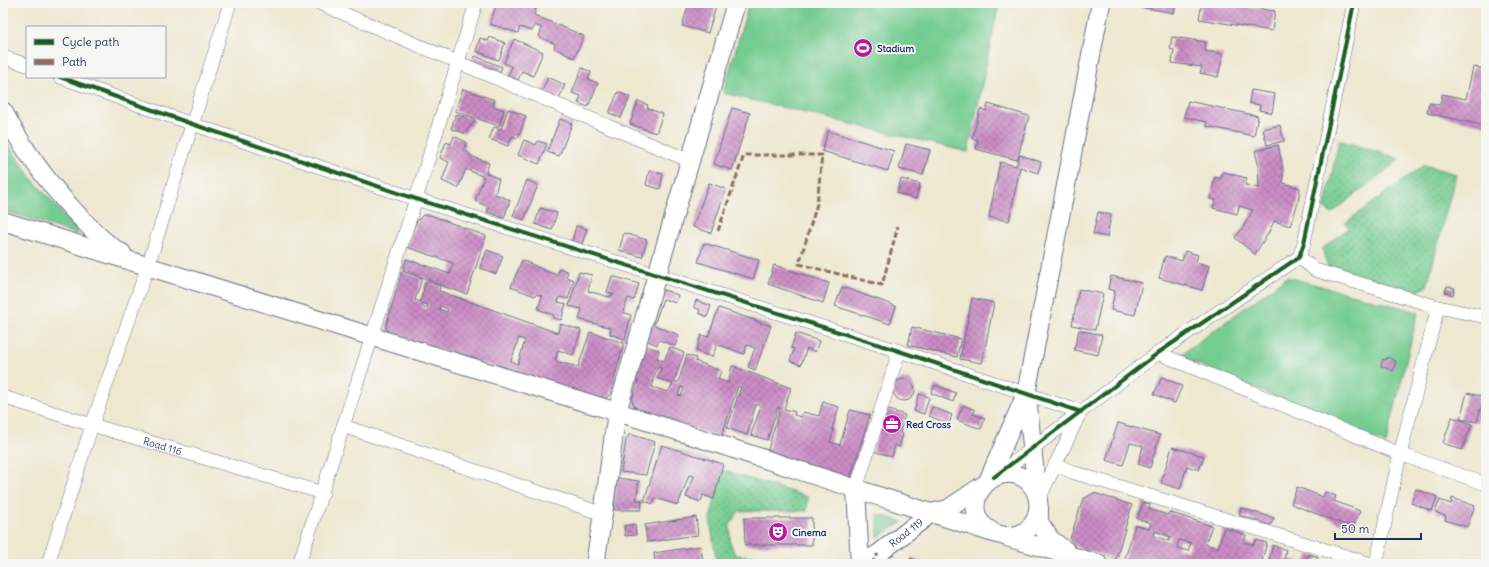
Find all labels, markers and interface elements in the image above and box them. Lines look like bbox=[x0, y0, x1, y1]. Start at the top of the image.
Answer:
legend bbox=[26, 26, 166, 78]
text: Cycle path bbox=[62, 34, 119, 49]
sports icon: Stadium bbox=[852, 37, 874, 59]
place label: Stadium bbox=[877, 42, 914, 55]
text: Path bbox=[62, 54, 87, 69]
office icon: Red Cross bbox=[881, 413, 903, 435]
place label: Red Cross bbox=[906, 418, 951, 431]
street label: Road 116 bbox=[142, 434, 184, 458]
street label: Road 119 bbox=[886, 515, 926, 550]
scale bar bbox=[1335, 515, 1421, 541]
theatre icon: Cinema bbox=[767, 521, 789, 543]
text: 50 m bbox=[1341, 521, 1370, 536]
place label: Cinema bbox=[792, 526, 827, 539]

